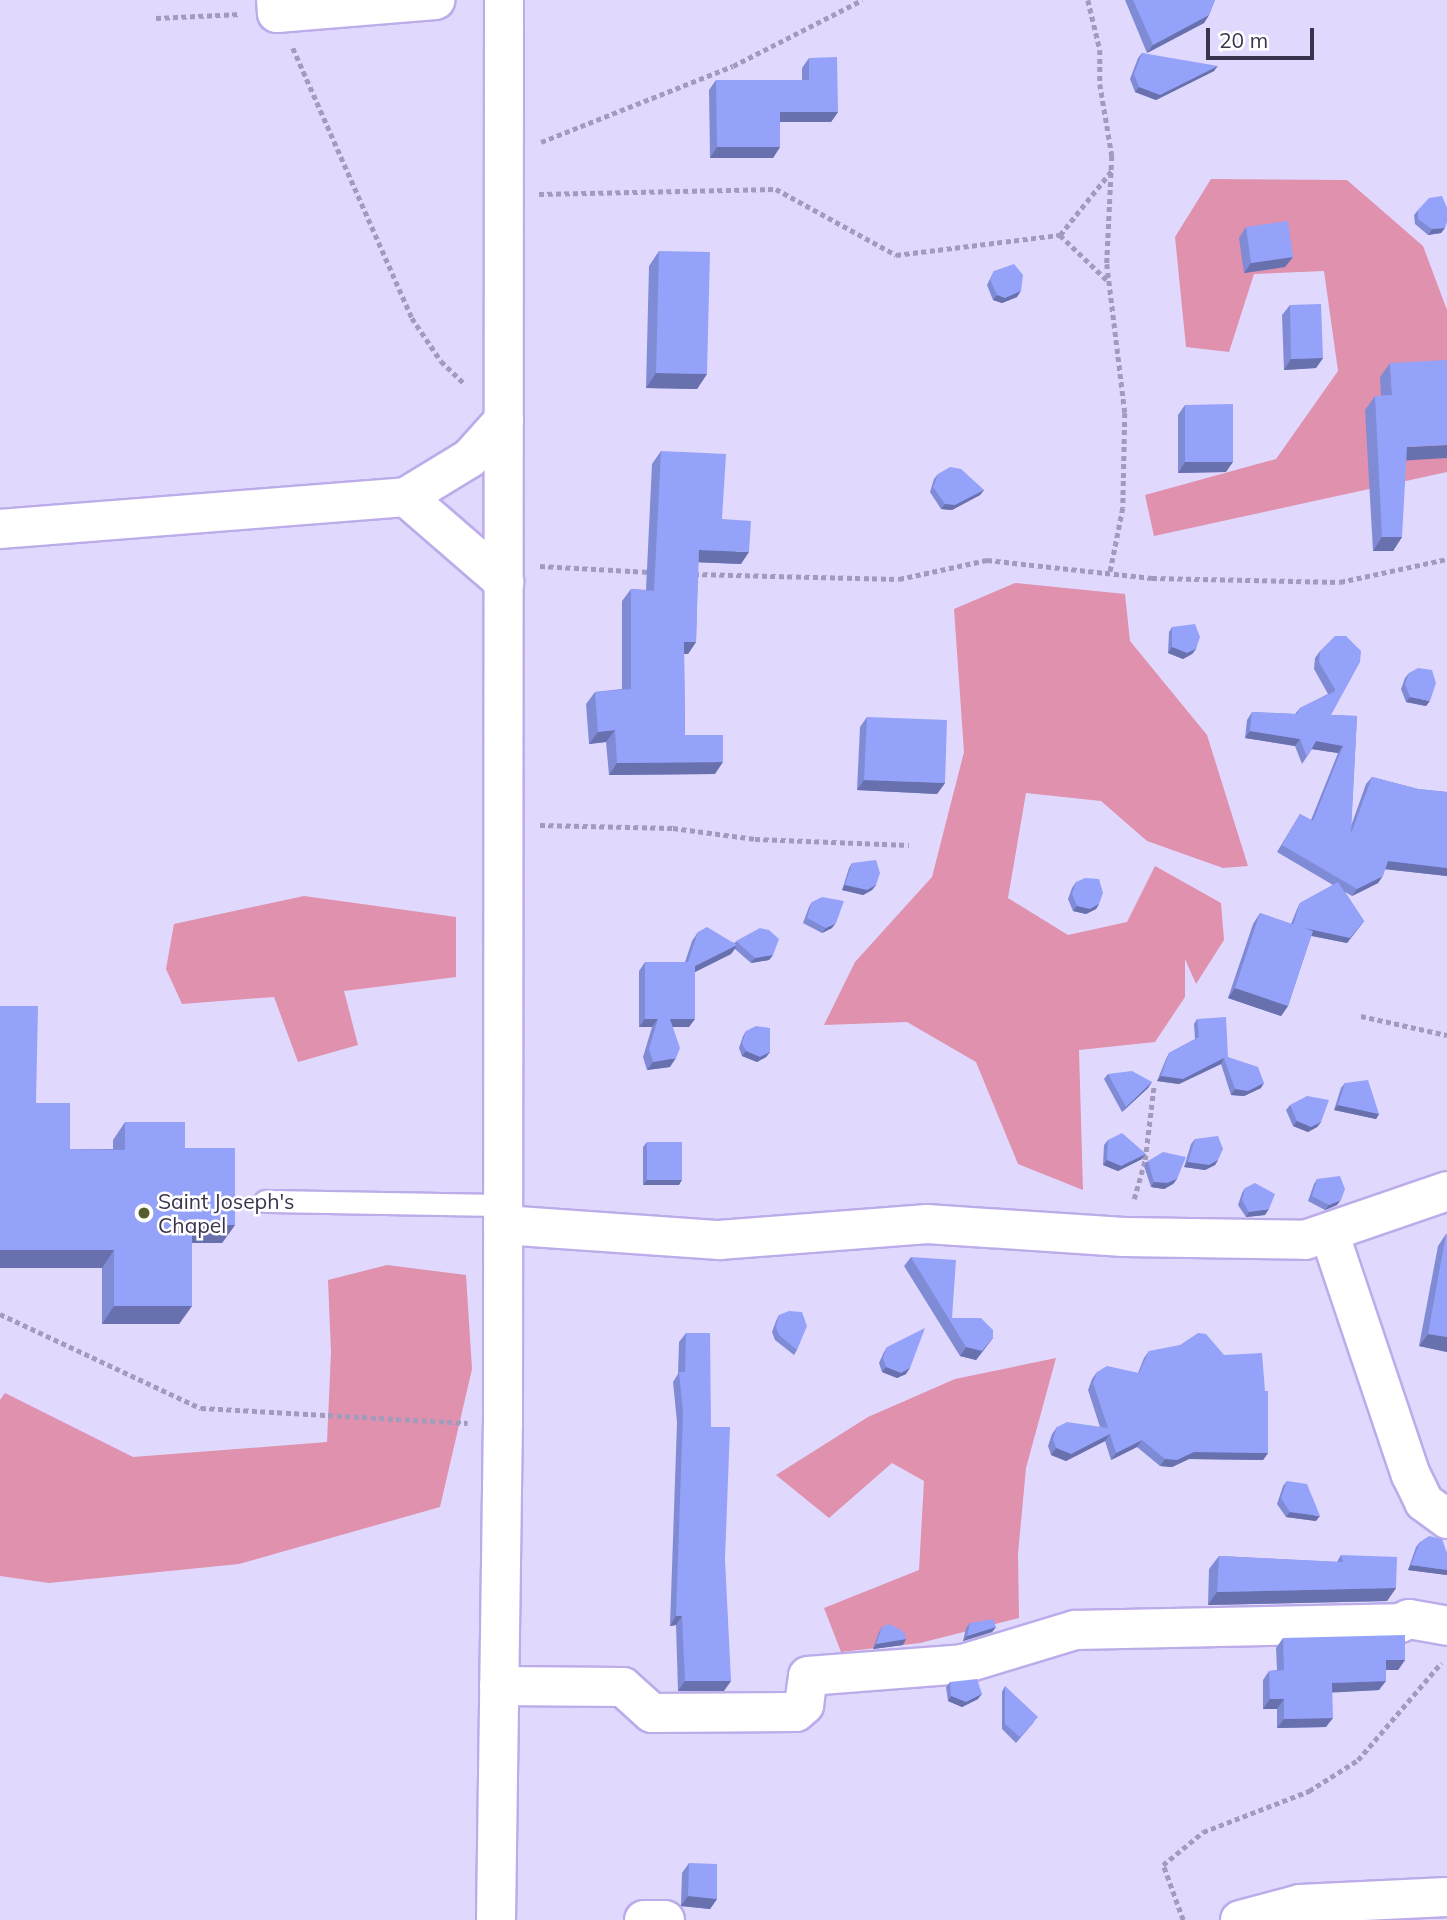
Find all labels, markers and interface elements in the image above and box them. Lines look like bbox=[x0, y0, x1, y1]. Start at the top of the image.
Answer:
scale bar bbox=[1209, 14, 1318, 58]
text: 20 m bbox=[1219, 27, 1268, 53]
place label: Saint Joseph's Chapel bbox=[158, 1188, 295, 1238]
marker: Saint Joseph's Chapel bbox=[136, 1205, 152, 1221]

